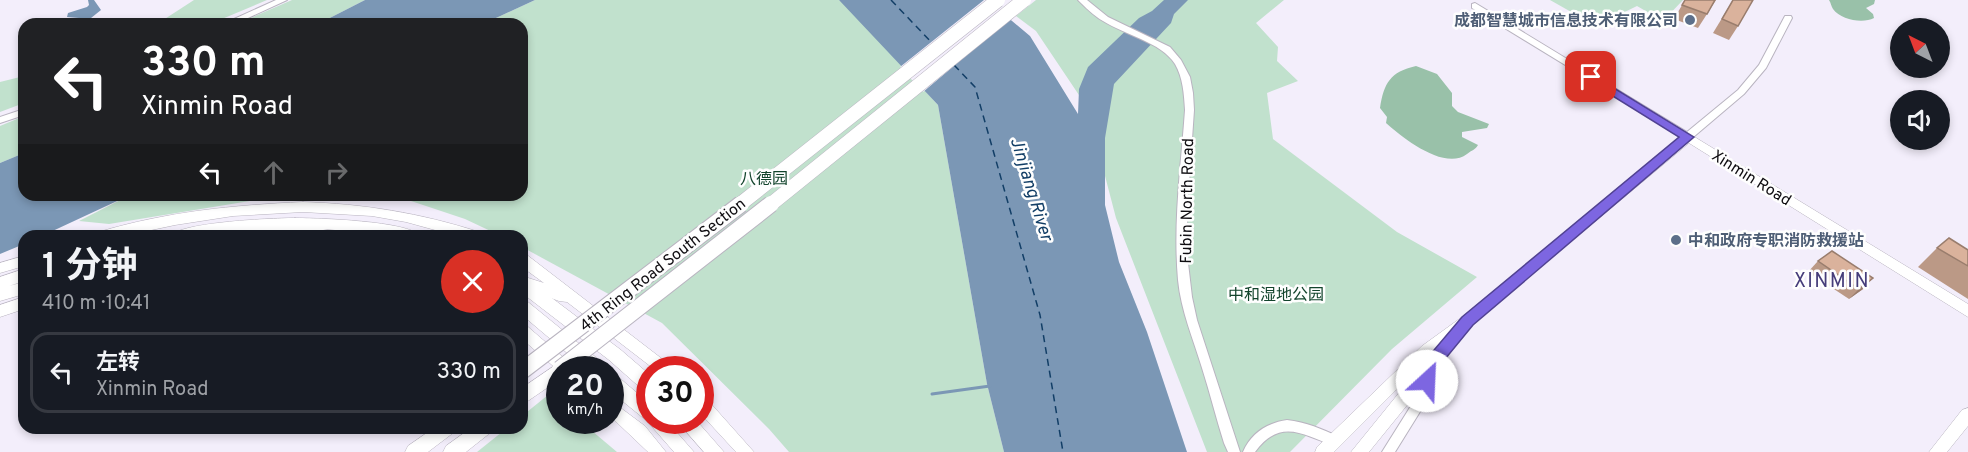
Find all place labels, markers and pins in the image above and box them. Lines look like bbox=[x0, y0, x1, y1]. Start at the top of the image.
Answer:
place label: 成都智慧城市信息技术有限公司 bbox=[1454, 11, 1678, 32]
marker: 成都智慧城市信息技术有限公司 bbox=[1683, 13, 1697, 27]
pin bbox=[1565, 51, 1616, 102]
place label: 中和政府专职消防救援站 bbox=[1688, 232, 1864, 252]
marker: 中和政府专职消防救援站 bbox=[1669, 233, 1683, 247]

